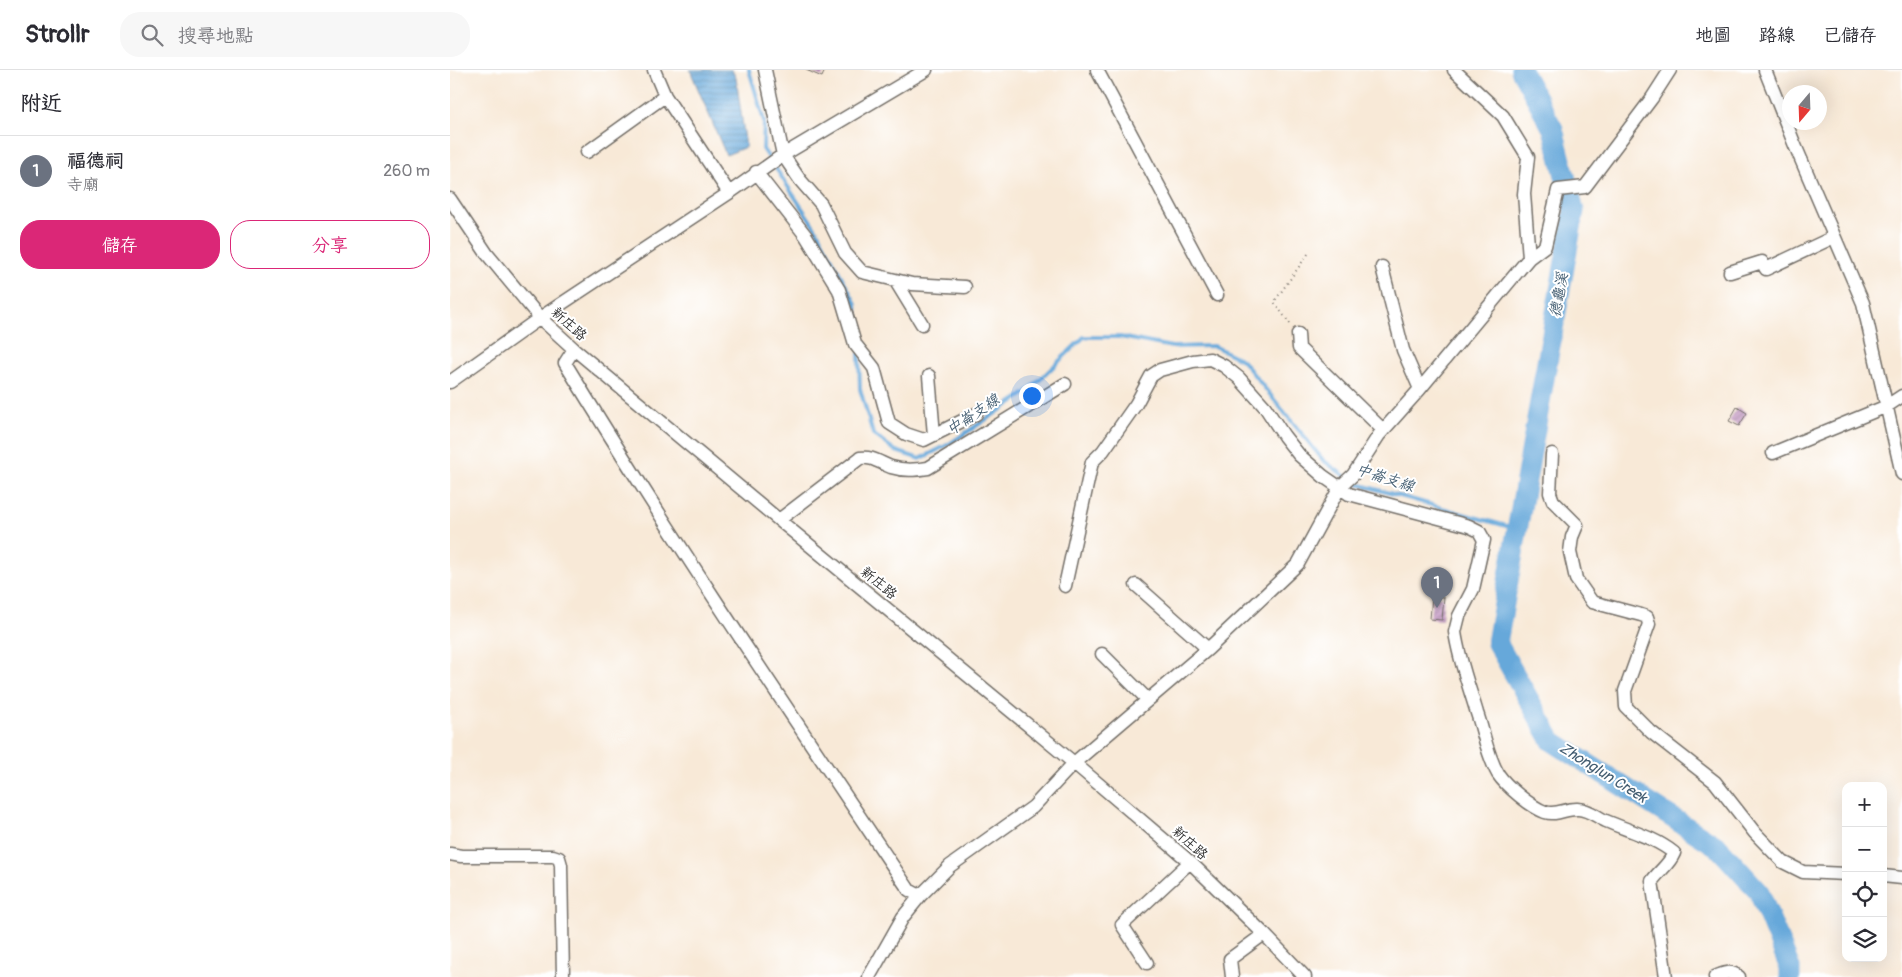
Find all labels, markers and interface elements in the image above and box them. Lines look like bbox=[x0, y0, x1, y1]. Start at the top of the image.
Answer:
search box bbox=[120, 12, 470, 57]
text: Strollr bbox=[25, 20, 90, 49]
icon: search bbox=[138, 21, 166, 49]
text: 搜尋地點 bbox=[178, 24, 254, 48]
text: 地圖 bbox=[1695, 24, 1731, 47]
text: 路線 bbox=[1759, 24, 1795, 47]
text: 已儲存 bbox=[1823, 24, 1877, 47]
north arrow bbox=[1782, 85, 1827, 130]
text: 附近 bbox=[20, 90, 62, 117]
text: 福德祠 bbox=[67, 149, 124, 173]
text: 1 bbox=[33, 161, 39, 181]
text: 260 m bbox=[383, 161, 430, 181]
text: 寺廟 bbox=[67, 175, 99, 195]
button: 儲存 bbox=[20, 220, 220, 269]
button: 分享 bbox=[230, 220, 430, 269]
water label: 德龜溪 bbox=[1546, 270, 1572, 319]
street label: 新庄路 bbox=[548, 304, 590, 344]
your location bbox=[1019, 383, 1045, 409]
water label: 中崙支線 bbox=[943, 390, 1004, 440]
water label: 中崙支線 bbox=[1354, 460, 1417, 497]
street label: 新庄路 bbox=[857, 563, 901, 603]
pin: 1 bbox=[1421, 567, 1453, 608]
water label: Zhonglun Creek bbox=[1556, 739, 1652, 808]
map controls bbox=[1842, 782, 1887, 962]
button: + bbox=[1842, 782, 1887, 827]
street label: 新庄路 bbox=[1169, 823, 1211, 863]
button: − bbox=[1842, 827, 1887, 872]
button: locate bbox=[1842, 872, 1887, 917]
button: layers bbox=[1842, 917, 1887, 962]

